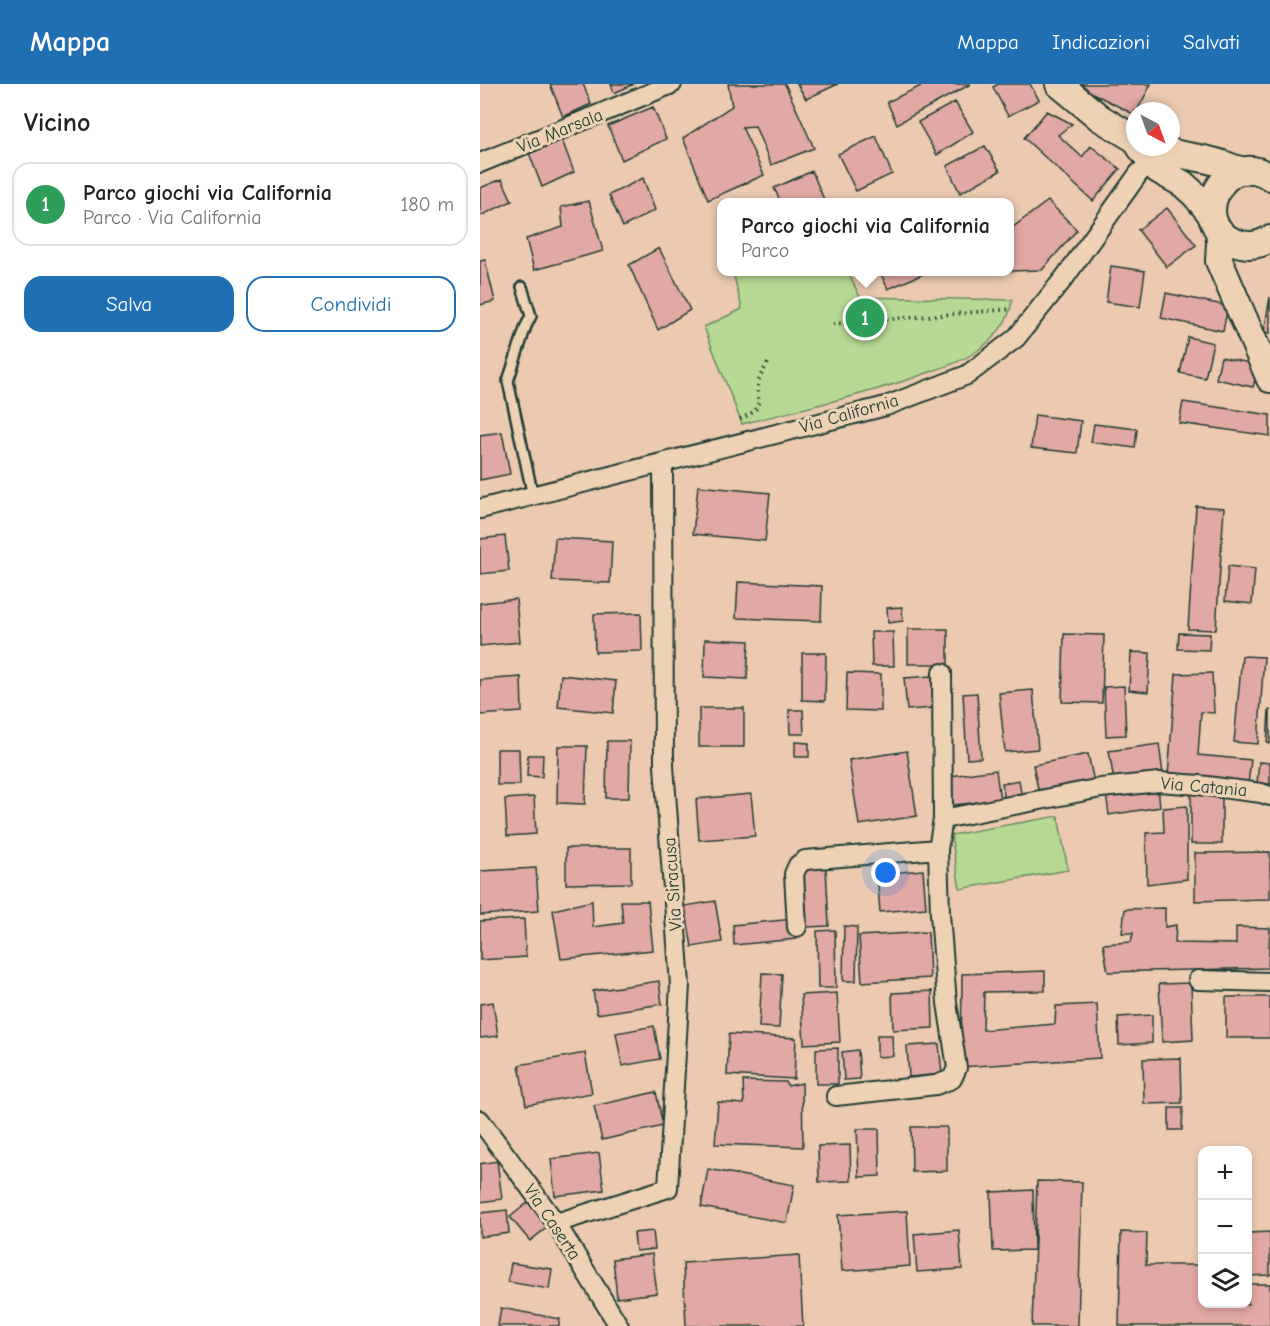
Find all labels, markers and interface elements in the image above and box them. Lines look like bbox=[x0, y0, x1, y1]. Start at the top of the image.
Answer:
text: Mappa bbox=[30, 26, 110, 58]
text: Mappa bbox=[957, 30, 1019, 54]
text: Indicazioni bbox=[1052, 30, 1150, 54]
text: Salvati bbox=[1183, 30, 1240, 54]
north arrow bbox=[1126, 102, 1180, 156]
street label: Via Marsala bbox=[514, 104, 606, 158]
text: Vicino bbox=[24, 108, 90, 138]
text: Parco giochi via California bbox=[83, 180, 332, 206]
text: 1 bbox=[42, 193, 49, 216]
text: 180 m bbox=[400, 193, 454, 216]
popup bbox=[717, 198, 1014, 276]
text: Parco · Via California bbox=[83, 206, 262, 229]
text: Parco giochi via California bbox=[741, 213, 990, 239]
text: Parco bbox=[741, 239, 789, 262]
button: Salva bbox=[24, 276, 234, 332]
button: Condividi bbox=[246, 276, 456, 332]
pin: 1 bbox=[846, 296, 884, 340]
street label: Via California bbox=[797, 390, 901, 438]
street label: Via Catania bbox=[1160, 773, 1248, 801]
street label: Via Siracusa bbox=[659, 837, 687, 931]
your location bbox=[871, 858, 900, 887]
map controls bbox=[1198, 1146, 1252, 1308]
button: + bbox=[1198, 1146, 1252, 1200]
street label: Via Caserta bbox=[519, 1180, 585, 1264]
button: − bbox=[1198, 1200, 1252, 1254]
button: layers bbox=[1198, 1254, 1252, 1308]

